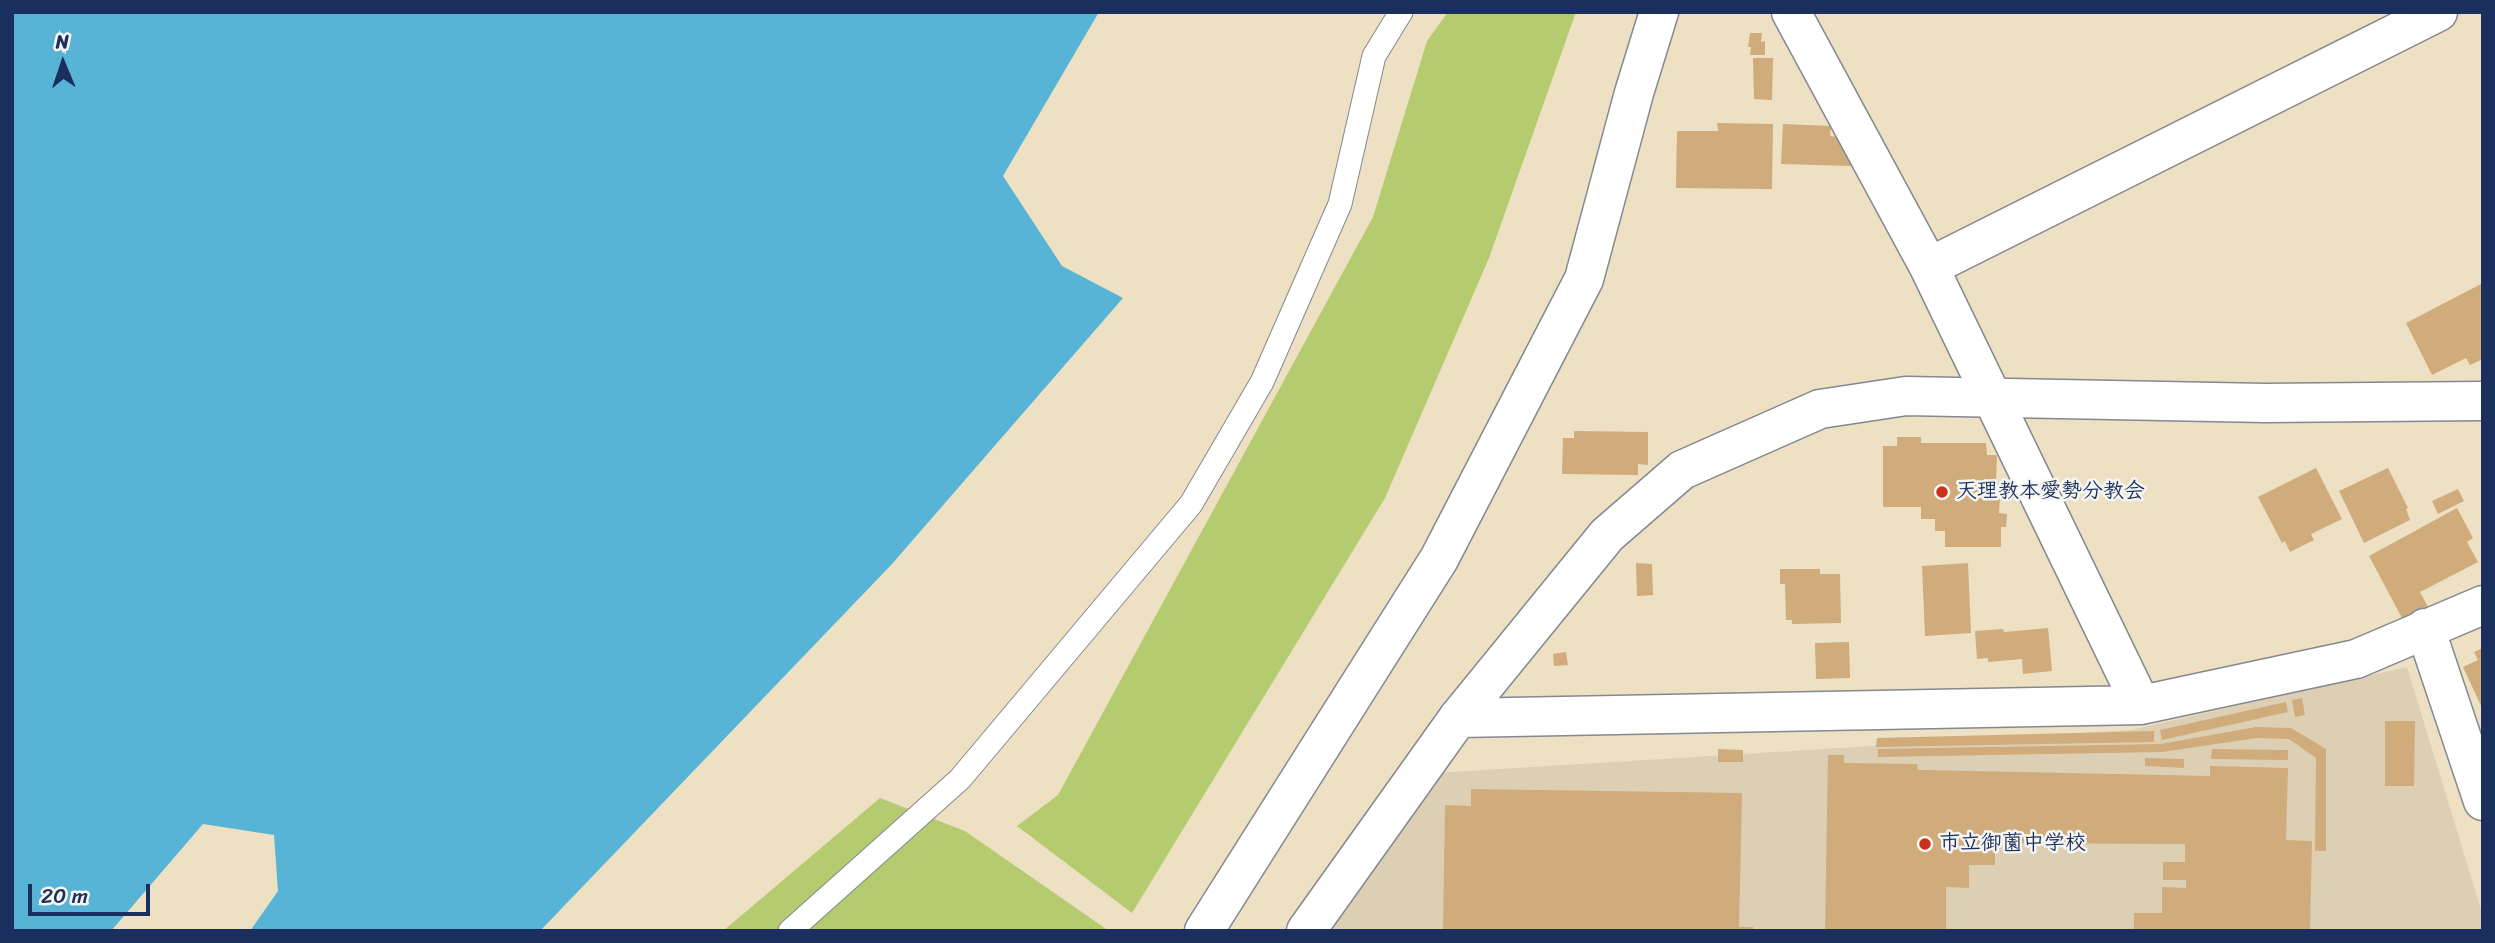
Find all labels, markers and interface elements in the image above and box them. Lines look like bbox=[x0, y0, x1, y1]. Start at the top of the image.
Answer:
text: N bbox=[55, 25, 69, 58]
north arrow bbox=[28, 28, 98, 98]
place label: 天理教本愛勢分教会 bbox=[1956, 479, 2145, 505]
marker: 天理教本愛勢分教会 bbox=[1934, 484, 1950, 500]
place label: 市立御薗中学校 bbox=[1939, 831, 2086, 857]
marker: 市立御薗中学校 bbox=[1917, 836, 1933, 852]
scale bar bbox=[32, 870, 154, 914]
text: 20 m bbox=[41, 877, 88, 915]

